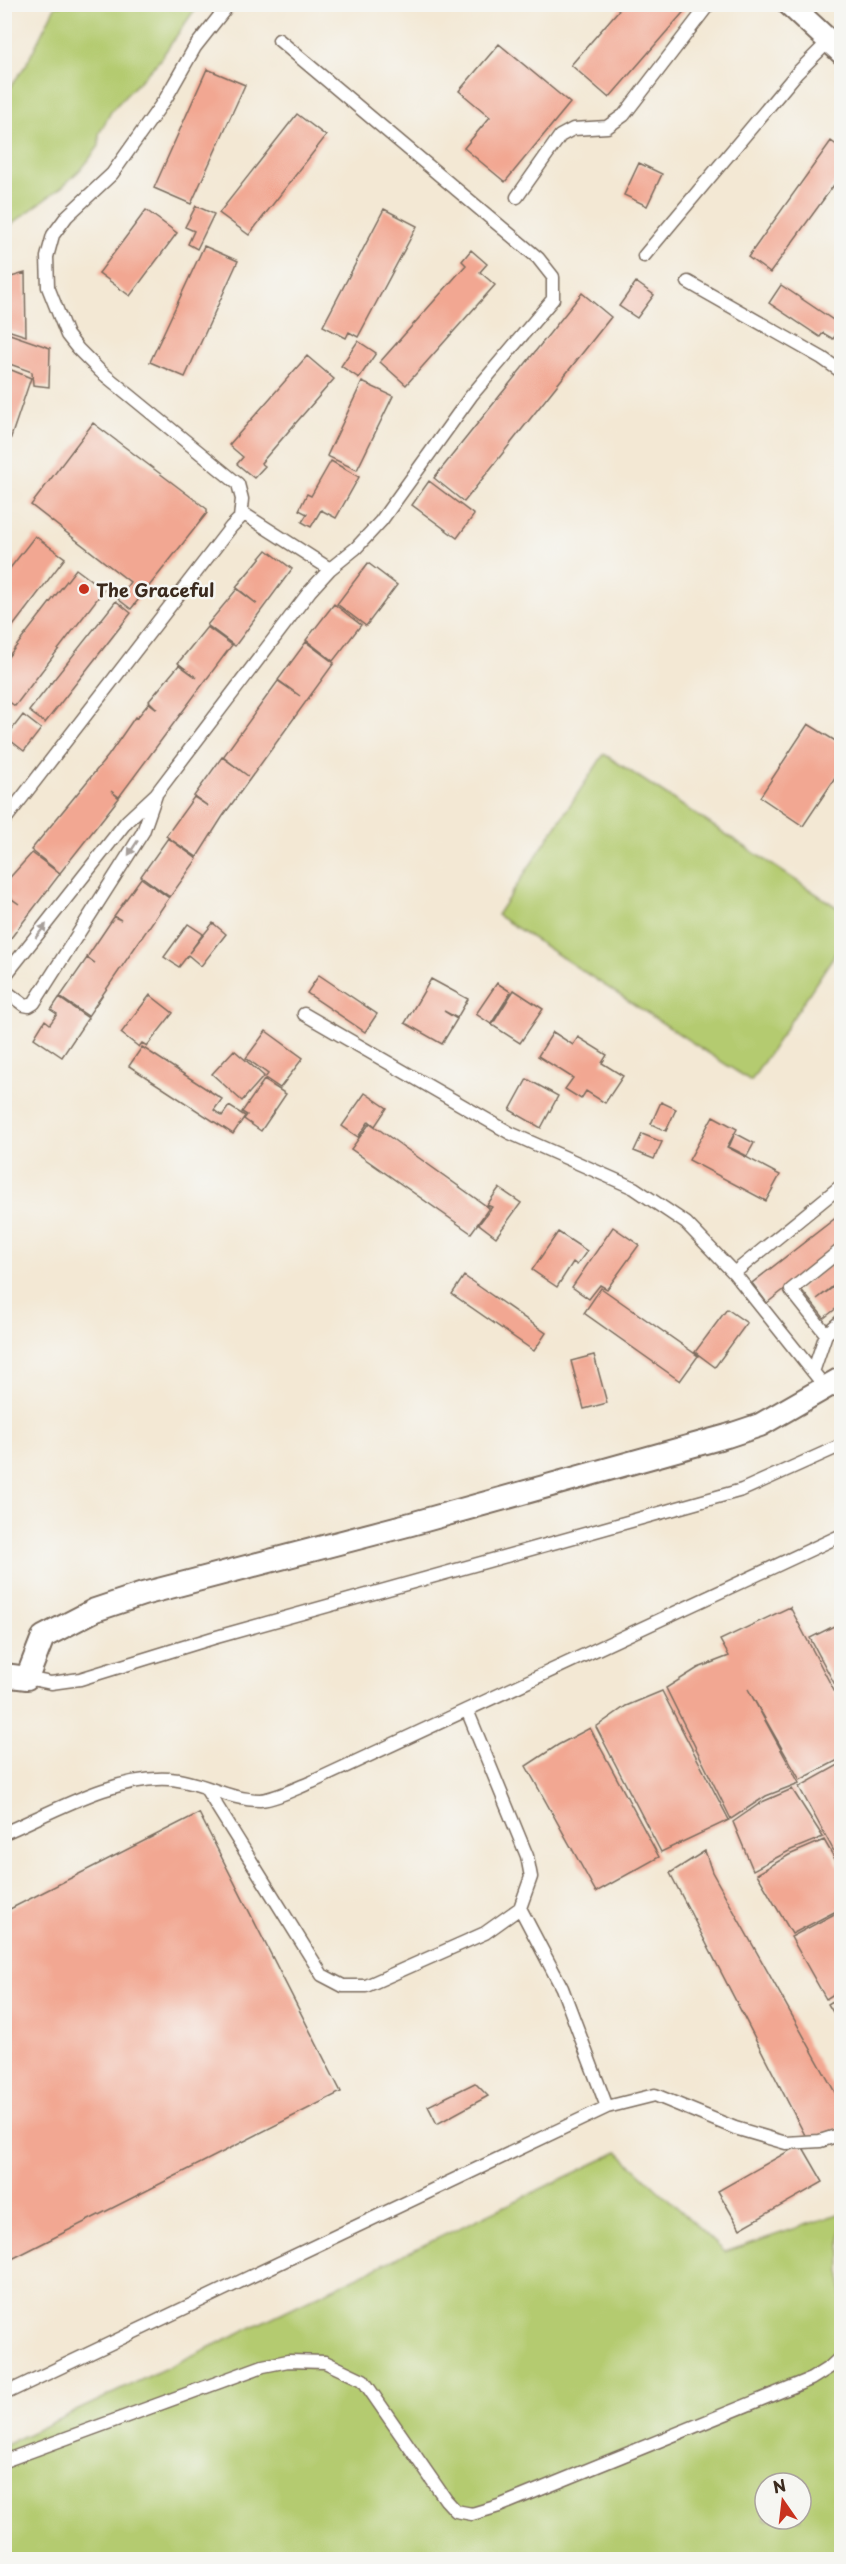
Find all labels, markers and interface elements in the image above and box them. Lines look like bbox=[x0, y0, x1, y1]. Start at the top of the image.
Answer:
place label: The Graceful bbox=[96, 576, 214, 603]
marker: The Graceful bbox=[77, 582, 91, 596]
one-way arrow bbox=[128, 839, 139, 856]
one-way arrow bbox=[34, 923, 46, 938]
north arrow bbox=[753, 2471, 813, 2531]
text: N bbox=[770, 2472, 788, 2499]

